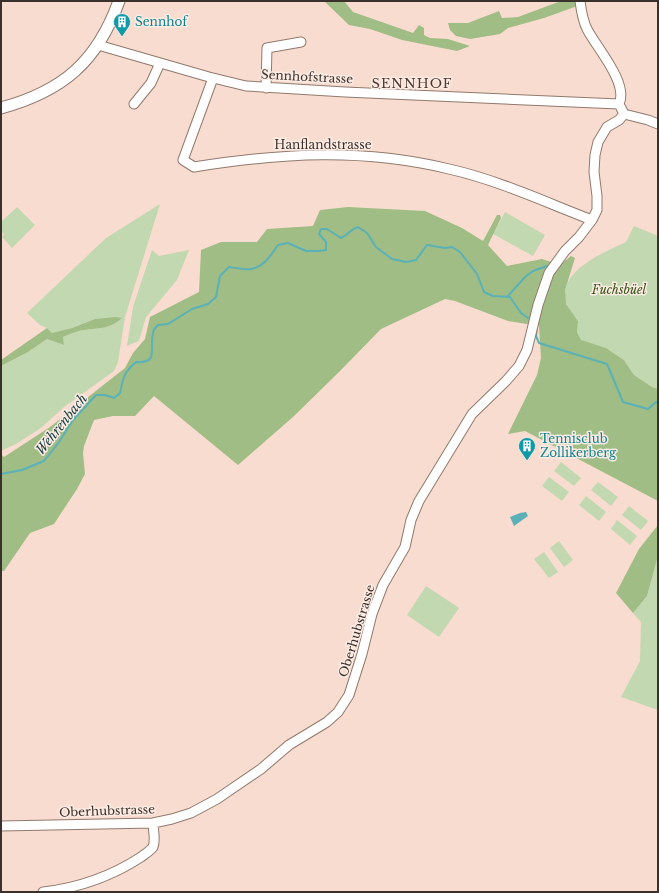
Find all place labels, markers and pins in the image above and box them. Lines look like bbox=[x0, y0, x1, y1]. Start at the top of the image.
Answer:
building icon: Sennhof bbox=[112, 12, 132, 37]
place label: Sennhof bbox=[135, 14, 189, 29]
place label: Tennisclub Zollikerberg bbox=[540, 431, 617, 460]
building icon: Tennisclub Zollikerberg bbox=[517, 436, 537, 461]

